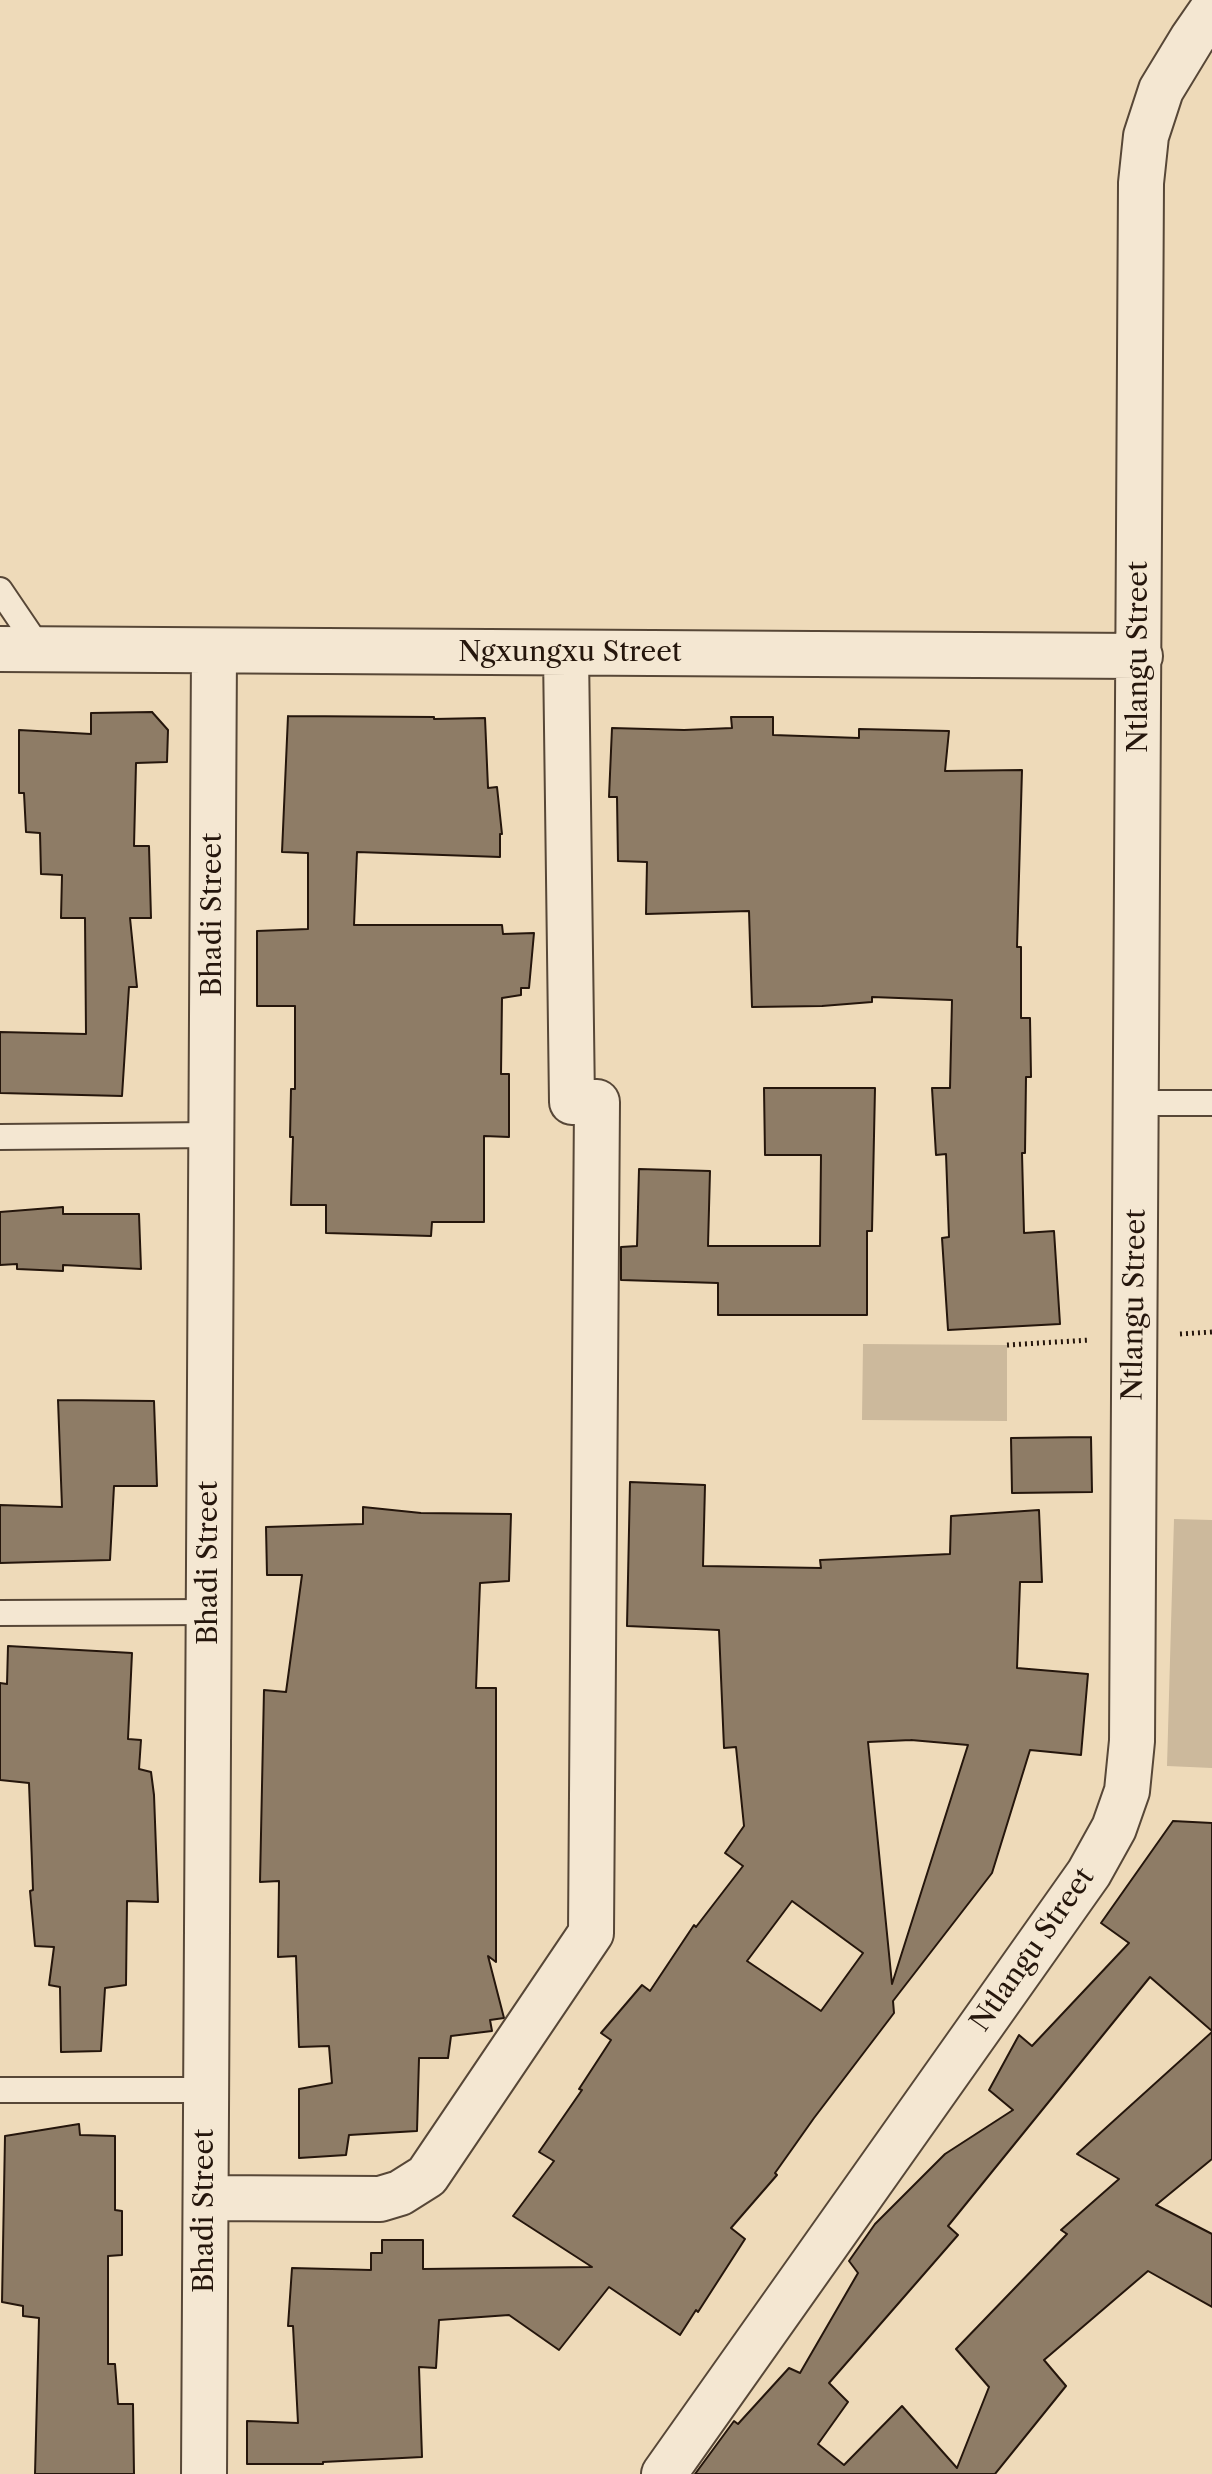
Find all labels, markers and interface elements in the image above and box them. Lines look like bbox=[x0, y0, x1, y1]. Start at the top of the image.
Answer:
street label: Ntlangu Street bbox=[1122, 561, 1156, 753]
street label: Ngxungxu Street bbox=[458, 636, 682, 670]
street label: Bhadi Street bbox=[196, 833, 230, 997]
street label: Ntlangu Street bbox=[1117, 1209, 1153, 1401]
street label: Bhadi Street bbox=[192, 1481, 226, 1645]
street label: Ntlangu Street bbox=[964, 1862, 1102, 2038]
street label: Bhadi Street bbox=[188, 2129, 222, 2293]

